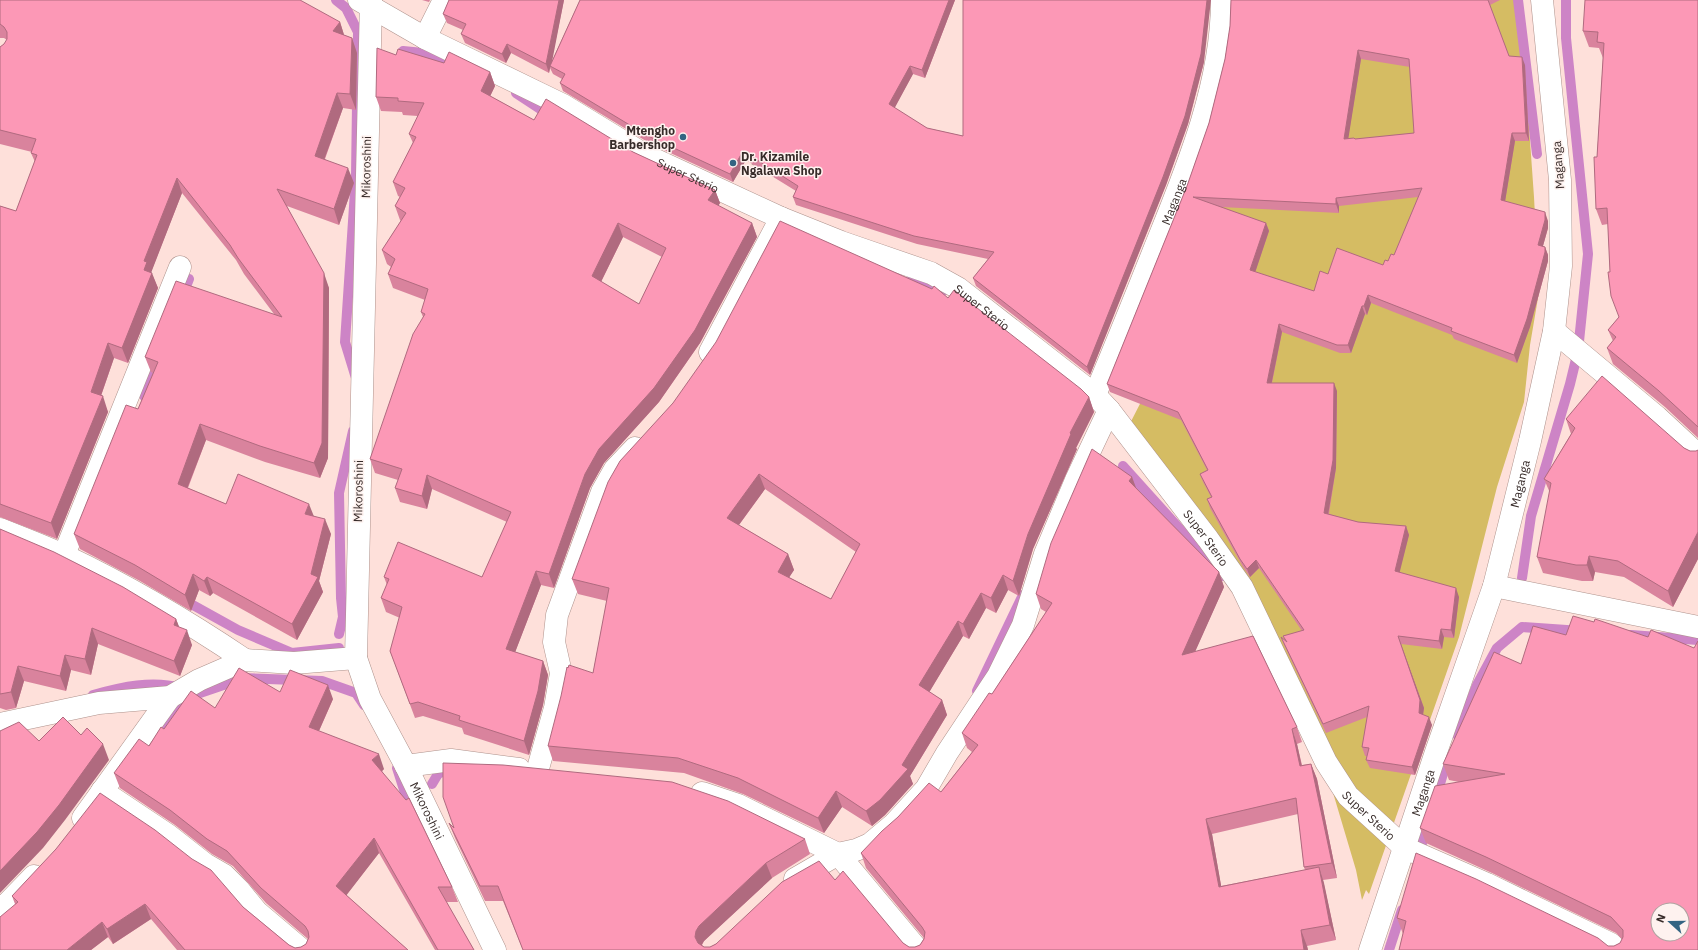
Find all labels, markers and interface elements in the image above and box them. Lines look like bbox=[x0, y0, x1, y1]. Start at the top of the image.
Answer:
place label: Mtengho Barbershop bbox=[609, 123, 675, 152]
marker: Mtengho Barbershop bbox=[678, 132, 688, 142]
street label: Mikoroshini bbox=[358, 136, 374, 198]
street label: Maganga bbox=[1549, 140, 1567, 190]
place label: Dr. Kizamile Ngalawa Shop bbox=[741, 149, 822, 178]
street label: Super Sterio bbox=[655, 154, 722, 196]
marker: Dr. Kizamile Ngalawa Shop bbox=[728, 158, 738, 168]
street label: Maganga bbox=[1158, 176, 1190, 227]
street label: Super Sterio bbox=[951, 281, 1013, 334]
street label: Maganga bbox=[1506, 458, 1533, 509]
street label: Mikoroshini bbox=[350, 460, 366, 522]
street label: Super Sterio bbox=[1180, 506, 1232, 569]
street label: Maganga bbox=[1408, 767, 1437, 818]
street label: Mikoroshini bbox=[407, 779, 448, 842]
street label: Super Sterio bbox=[1339, 788, 1399, 843]
north arrow bbox=[1650, 902, 1690, 942]
text: N bbox=[1653, 912, 1669, 925]

